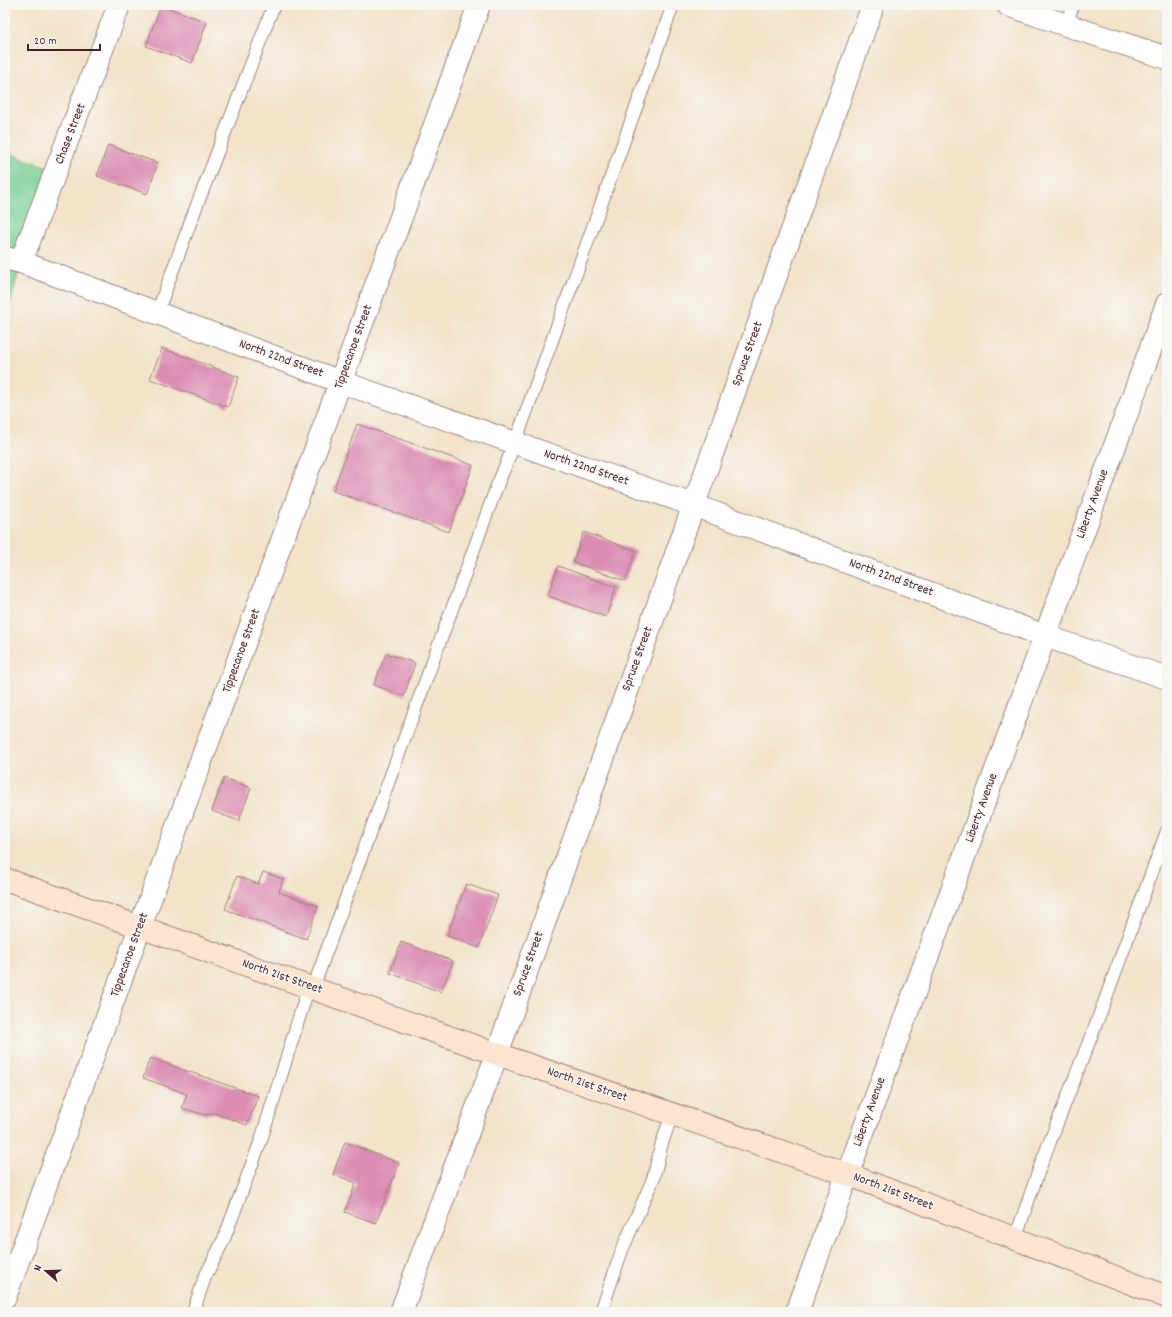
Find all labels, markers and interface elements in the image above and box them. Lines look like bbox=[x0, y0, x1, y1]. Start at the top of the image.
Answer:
scale bar bbox=[28, 26, 100, 52]
text: 20 m bbox=[34, 33, 57, 50]
street label: Chase Street bbox=[51, 100, 91, 167]
street label: Tippecanoe Street bbox=[330, 302, 378, 392]
street label: Spruce Street bbox=[728, 319, 769, 389]
street label: North 22nd Street bbox=[236, 335, 326, 383]
street label: North 22nd Street bbox=[541, 445, 631, 492]
street label: Liberty Avenue bbox=[1072, 466, 1114, 541]
street label: North 22nd Street bbox=[846, 554, 936, 602]
street label: Tippecanoe Street bbox=[218, 606, 266, 696]
street label: Spruce Street bbox=[618, 624, 659, 694]
street label: Liberty Avenue bbox=[961, 770, 1003, 845]
street label: Tippecanoe Street bbox=[106, 910, 154, 1000]
street label: Spruce Street bbox=[509, 929, 550, 999]
street label: North 21st Street bbox=[239, 954, 325, 1000]
street label: North 21st Street bbox=[544, 1062, 630, 1108]
street label: Liberty Avenue bbox=[849, 1074, 891, 1149]
street label: North 21st Street bbox=[850, 1168, 936, 1216]
north arrow bbox=[26, 1251, 66, 1291]
text: N bbox=[30, 1262, 47, 1274]

